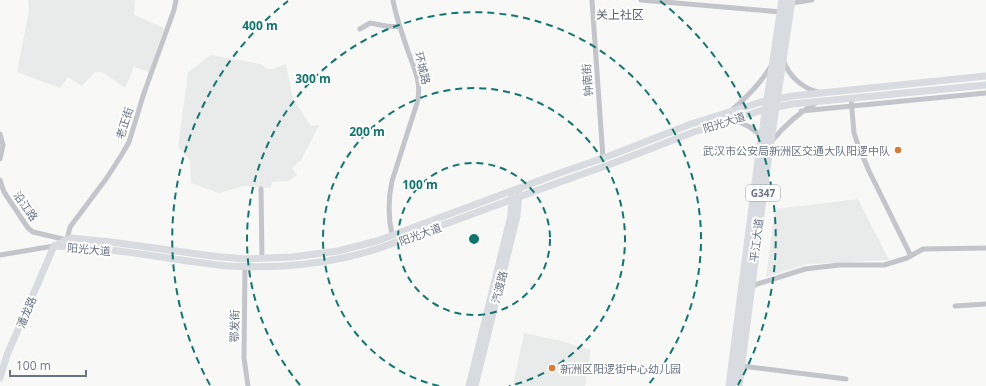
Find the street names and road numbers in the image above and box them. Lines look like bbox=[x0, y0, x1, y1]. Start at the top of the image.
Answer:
street label: 环城路 bbox=[412, 50, 434, 86]
street label: 钟南街 bbox=[578, 63, 596, 97]
street label: 老正街 bbox=[112, 105, 136, 141]
street label: 阳光大道 bbox=[701, 108, 747, 136]
road number: G347 bbox=[746, 185, 780, 201]
street label: 沿江路 bbox=[10, 188, 42, 224]
street label: 平江大道 bbox=[746, 217, 766, 263]
street label: 阳光大道 bbox=[397, 219, 443, 249]
street label: 阳光大道 bbox=[66, 240, 112, 258]
street label: 汽渡路 bbox=[488, 269, 510, 305]
street label: 潘龙路 bbox=[13, 294, 39, 330]
street label: 鄂发街 bbox=[226, 309, 242, 343]

